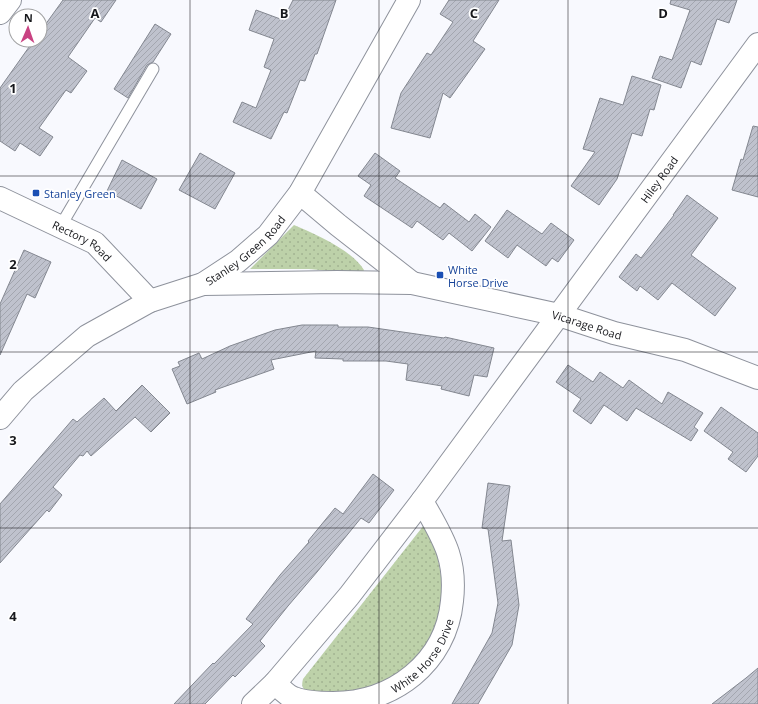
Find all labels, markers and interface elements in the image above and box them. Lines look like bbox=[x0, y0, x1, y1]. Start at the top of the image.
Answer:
text: A bbox=[91, 4, 100, 22]
text: B bbox=[280, 4, 289, 22]
text: C bbox=[470, 4, 478, 22]
text: D bbox=[658, 4, 668, 22]
north arrow bbox=[8, 8, 48, 48]
text: N bbox=[24, 10, 33, 25]
text: 1 bbox=[9, 79, 17, 97]
street label: Hiley Road bbox=[636, 153, 681, 206]
place label: Stanley Green bbox=[44, 186, 116, 201]
marker: Stanley Green bbox=[31, 188, 41, 198]
street label: Stanley Green Road bbox=[202, 212, 288, 288]
street label: Rectory Road bbox=[50, 216, 115, 264]
text: 2 bbox=[9, 255, 17, 273]
place label: White Horse Drive bbox=[448, 262, 508, 290]
marker: White Horse Drive bbox=[435, 270, 445, 280]
street label: Vicarage Road bbox=[551, 306, 624, 342]
text: 3 bbox=[9, 431, 17, 449]
text: 4 bbox=[9, 607, 17, 625]
street label: White Horse Drive bbox=[388, 617, 456, 696]

